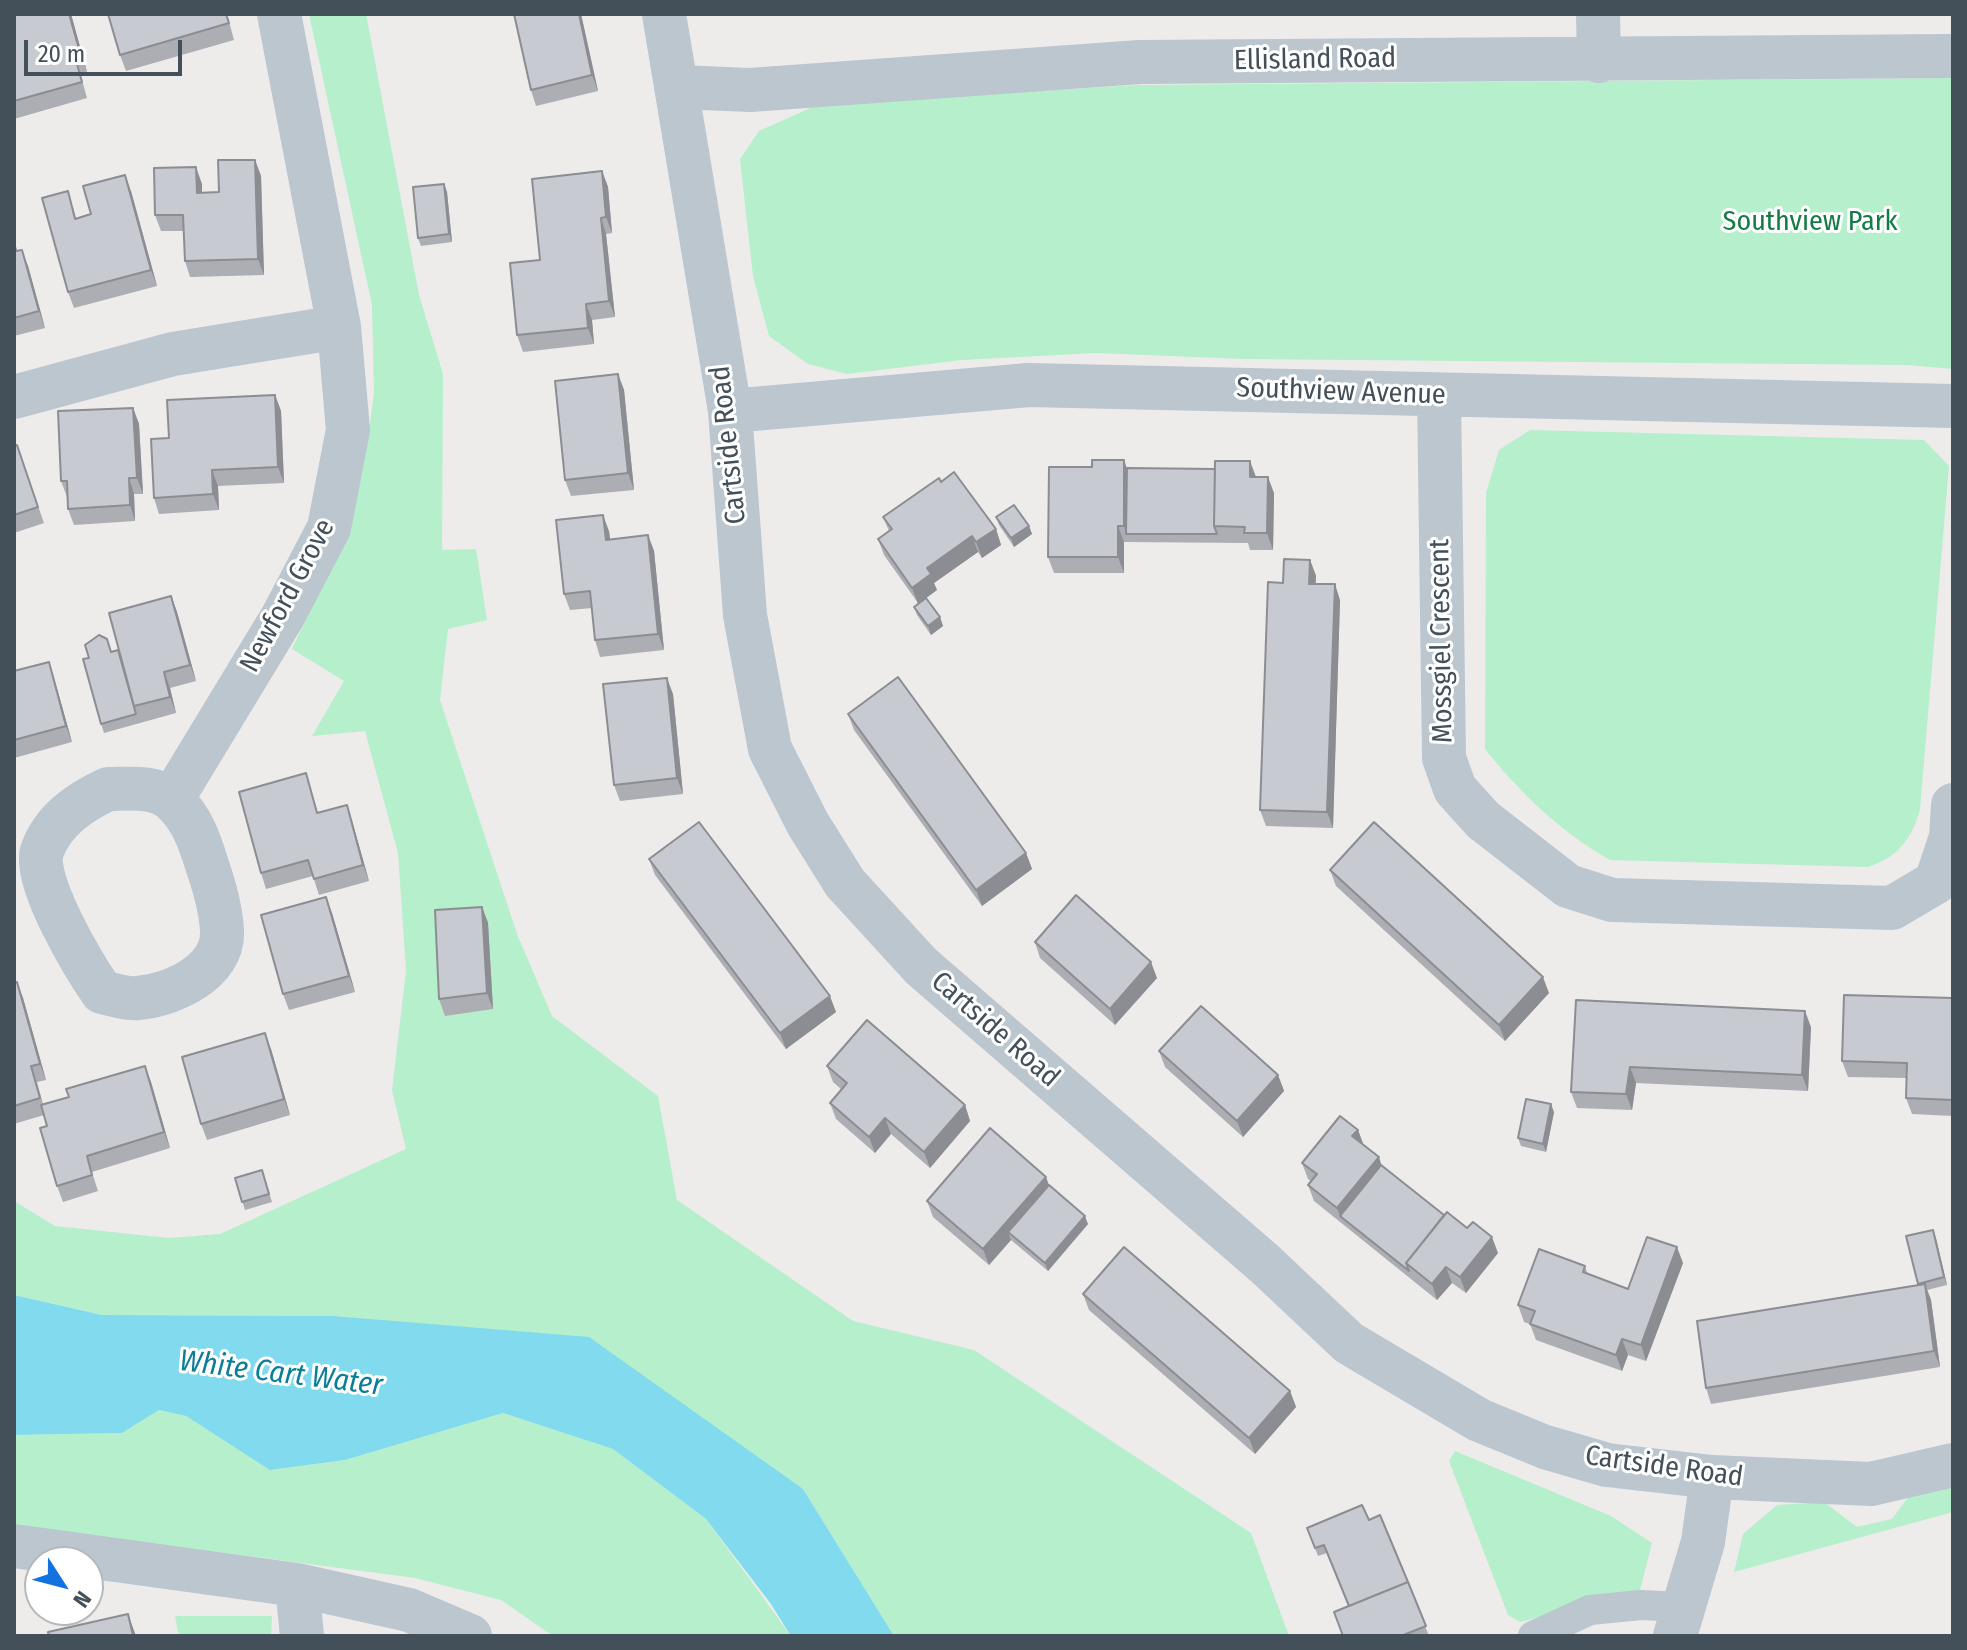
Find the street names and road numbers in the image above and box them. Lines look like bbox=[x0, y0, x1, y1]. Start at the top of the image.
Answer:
street label: Ellisland Road bbox=[1234, 42, 1396, 78]
street label: Cartside Road bbox=[704, 364, 754, 526]
street label: Southview Avenue bbox=[1236, 372, 1446, 412]
street label: Newford Grove bbox=[234, 514, 342, 678]
street label: Mossgiel Crescent bbox=[1423, 539, 1461, 743]
street label: Cartside Road bbox=[924, 965, 1066, 1095]
street label: Cartside Road bbox=[1583, 1439, 1745, 1495]

